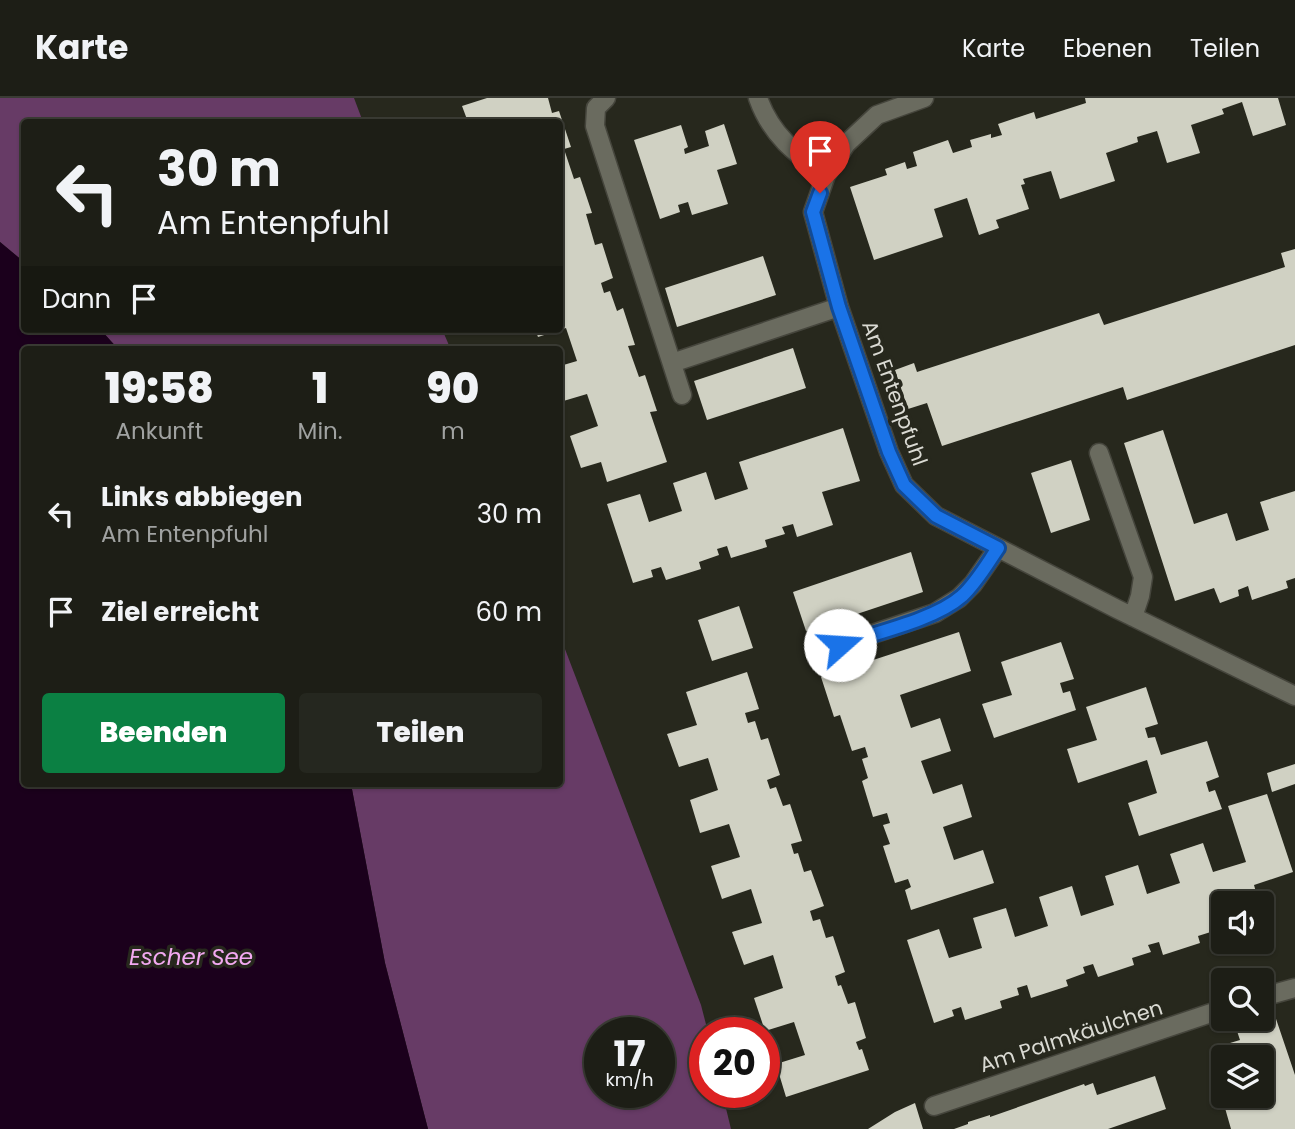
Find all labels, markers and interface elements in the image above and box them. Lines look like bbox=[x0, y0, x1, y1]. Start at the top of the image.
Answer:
text: Karte bbox=[35, 24, 128, 71]
text: Karte bbox=[962, 32, 1025, 65]
text: Ebenen bbox=[1063, 32, 1152, 65]
text: Teilen bbox=[1190, 32, 1260, 65]
pin bbox=[790, 121, 850, 193]
icon: arrive bbox=[801, 132, 839, 170]
text: 30 m bbox=[157, 135, 281, 203]
icon: left bbox=[42, 147, 133, 238]
text: Am Entenpfuhl bbox=[157, 200, 390, 245]
icon: arrive bbox=[125, 280, 163, 318]
text: Dann bbox=[42, 281, 111, 317]
street label: Am Entenpfuhl bbox=[855, 316, 935, 470]
text: 19:58 bbox=[105, 359, 214, 418]
text: 1 bbox=[312, 359, 328, 418]
text: 90 bbox=[426, 359, 479, 418]
text: Ankunft bbox=[116, 415, 203, 447]
text: Min. bbox=[298, 415, 343, 447]
text: m bbox=[441, 415, 465, 447]
text: Links abbiegen bbox=[101, 479, 303, 515]
icon: left bbox=[42, 495, 80, 533]
text: 30 m bbox=[477, 496, 542, 532]
text: Am Entenpfuhl bbox=[101, 518, 268, 550]
icon: arrive bbox=[42, 593, 80, 631]
text: Ziel erreicht bbox=[101, 594, 259, 630]
text: 60 m bbox=[475, 594, 542, 630]
position arrow bbox=[803, 608, 877, 682]
button: Beenden bbox=[42, 693, 285, 773]
button: Teilen bbox=[299, 693, 542, 773]
map controls bbox=[1211, 891, 1274, 1108]
button: sound bbox=[1211, 891, 1274, 954]
water label: Escher See bbox=[129, 941, 253, 973]
button: search bbox=[1211, 968, 1274, 1031]
street label: Am Palmkäulchen bbox=[976, 993, 1166, 1079]
speed limit sign: 20 bbox=[689, 1017, 780, 1108]
text: 17 bbox=[614, 1029, 645, 1078]
button: layers bbox=[1211, 1045, 1274, 1108]
text: km/h bbox=[606, 1067, 653, 1092]

